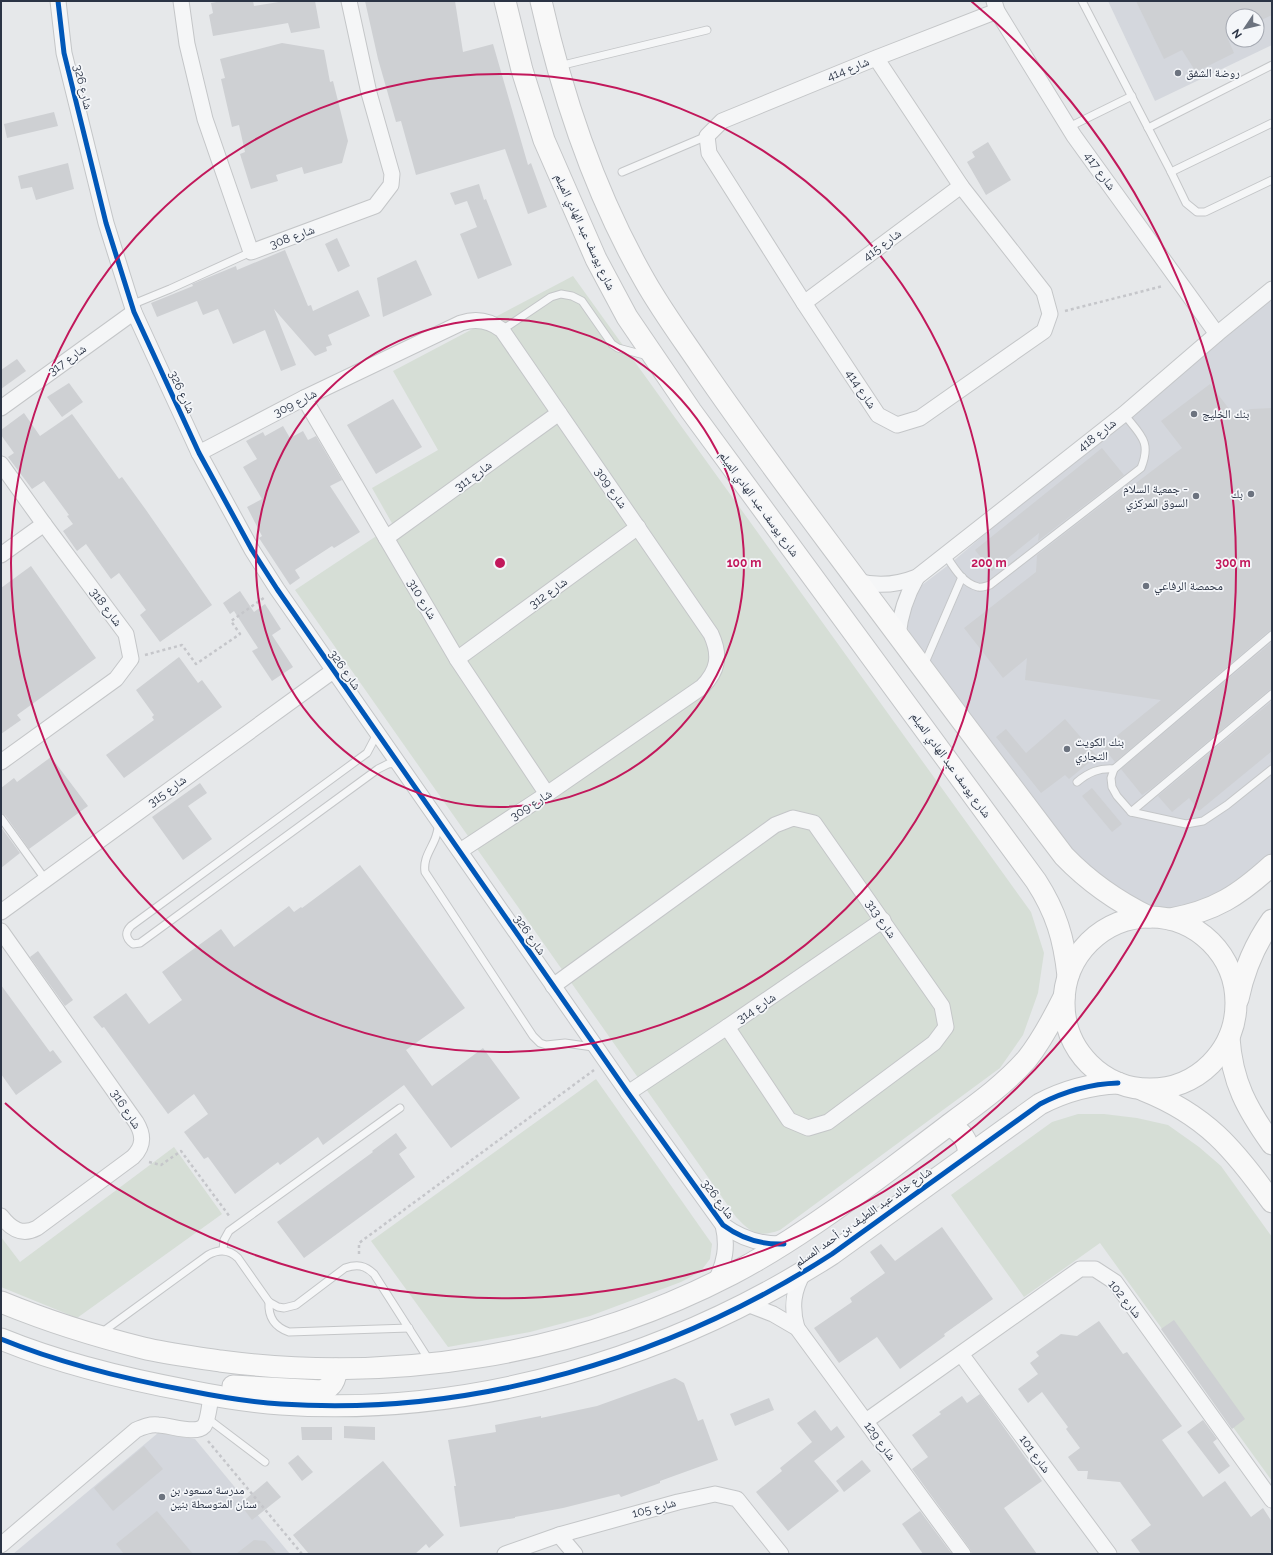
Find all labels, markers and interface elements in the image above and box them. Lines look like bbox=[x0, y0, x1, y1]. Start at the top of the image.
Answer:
north arrow bbox=[1225, 8, 1265, 48]
text: N bbox=[1229, 26, 1245, 41]
street label: شارع 414 bbox=[825, 54, 872, 85]
street label: شارع 326 bbox=[70, 63, 95, 111]
place label: روضة الشفق bbox=[1186, 66, 1240, 80]
marker: روضة الشفق bbox=[1173, 68, 1183, 78]
street label: شارع 417 bbox=[1081, 149, 1119, 194]
street label: شارع يوسف عبد الهادي الميلم bbox=[549, 171, 618, 294]
street label: شارع 308 bbox=[268, 222, 317, 253]
street label: شارع 415 bbox=[860, 226, 905, 265]
street label: شارع 317 bbox=[45, 341, 89, 379]
street label: شارع 414 bbox=[842, 367, 879, 412]
street label: شارع 326 bbox=[165, 368, 198, 416]
street label: شارع 309 bbox=[271, 386, 320, 421]
place label: بنك الخليج bbox=[1202, 407, 1249, 421]
marker: بنك الخليج bbox=[1189, 409, 1199, 419]
street label: شارع 418 bbox=[1075, 416, 1120, 455]
street label: شارع يوسف عبد الهادي الميلم bbox=[714, 448, 802, 561]
street label: شارع 311 bbox=[452, 458, 495, 495]
street label: شارع 309 bbox=[591, 465, 630, 512]
place label: جمعية السلام - السوق المركزي bbox=[1123, 482, 1188, 513]
place label: بك bbox=[1231, 487, 1243, 501]
marker: بك bbox=[1246, 489, 1256, 499]
marker: جمعية السلام - السوق المركزي bbox=[1191, 491, 1201, 501]
centre of rings bbox=[493, 556, 507, 570]
text: 100 m bbox=[727, 556, 761, 570]
text: 200 m bbox=[971, 556, 1007, 570]
text: 300 m bbox=[1215, 556, 1251, 570]
street label: شارع 312 bbox=[526, 574, 570, 612]
street label: شارع 310 bbox=[404, 576, 440, 622]
place label: محمصة الرفاعي bbox=[1154, 579, 1223, 596]
marker: محمصة الرفاعي bbox=[1141, 581, 1151, 591]
street label: شارع 318 bbox=[86, 585, 125, 630]
street label: شارع 326 bbox=[325, 647, 364, 693]
street label: شارع يوسف عبد الهادي الميلم bbox=[906, 709, 994, 822]
place label: بنك الكويت التجاري bbox=[1075, 735, 1124, 766]
marker: بنك الكويت التجاري bbox=[1062, 744, 1072, 754]
street label: شارع 315 bbox=[145, 772, 190, 810]
street label: شارع 309 bbox=[508, 786, 555, 824]
street label: شارع 313 bbox=[862, 897, 899, 942]
street label: شارع 326 bbox=[510, 912, 549, 958]
street label: شارع 314 bbox=[734, 990, 779, 1027]
street label: شارع 316 bbox=[107, 1086, 144, 1132]
street label: شارع خالد عبد اللطيف بن أحمد المسلم bbox=[792, 1164, 935, 1271]
street label: شارع 326 bbox=[698, 1177, 737, 1222]
street label: شارع 102 bbox=[1105, 1277, 1145, 1321]
street label: شارع 129 bbox=[861, 1419, 899, 1464]
street label: شارع 101 bbox=[1016, 1432, 1054, 1476]
place label: مدرسة مسعود بن سنان المتوسطة بنين bbox=[170, 1483, 257, 1511]
marker: مدرسة مسعود بن سنان المتوسطة بنين bbox=[157, 1492, 167, 1502]
street label: شارع 105 bbox=[631, 1495, 678, 1522]

